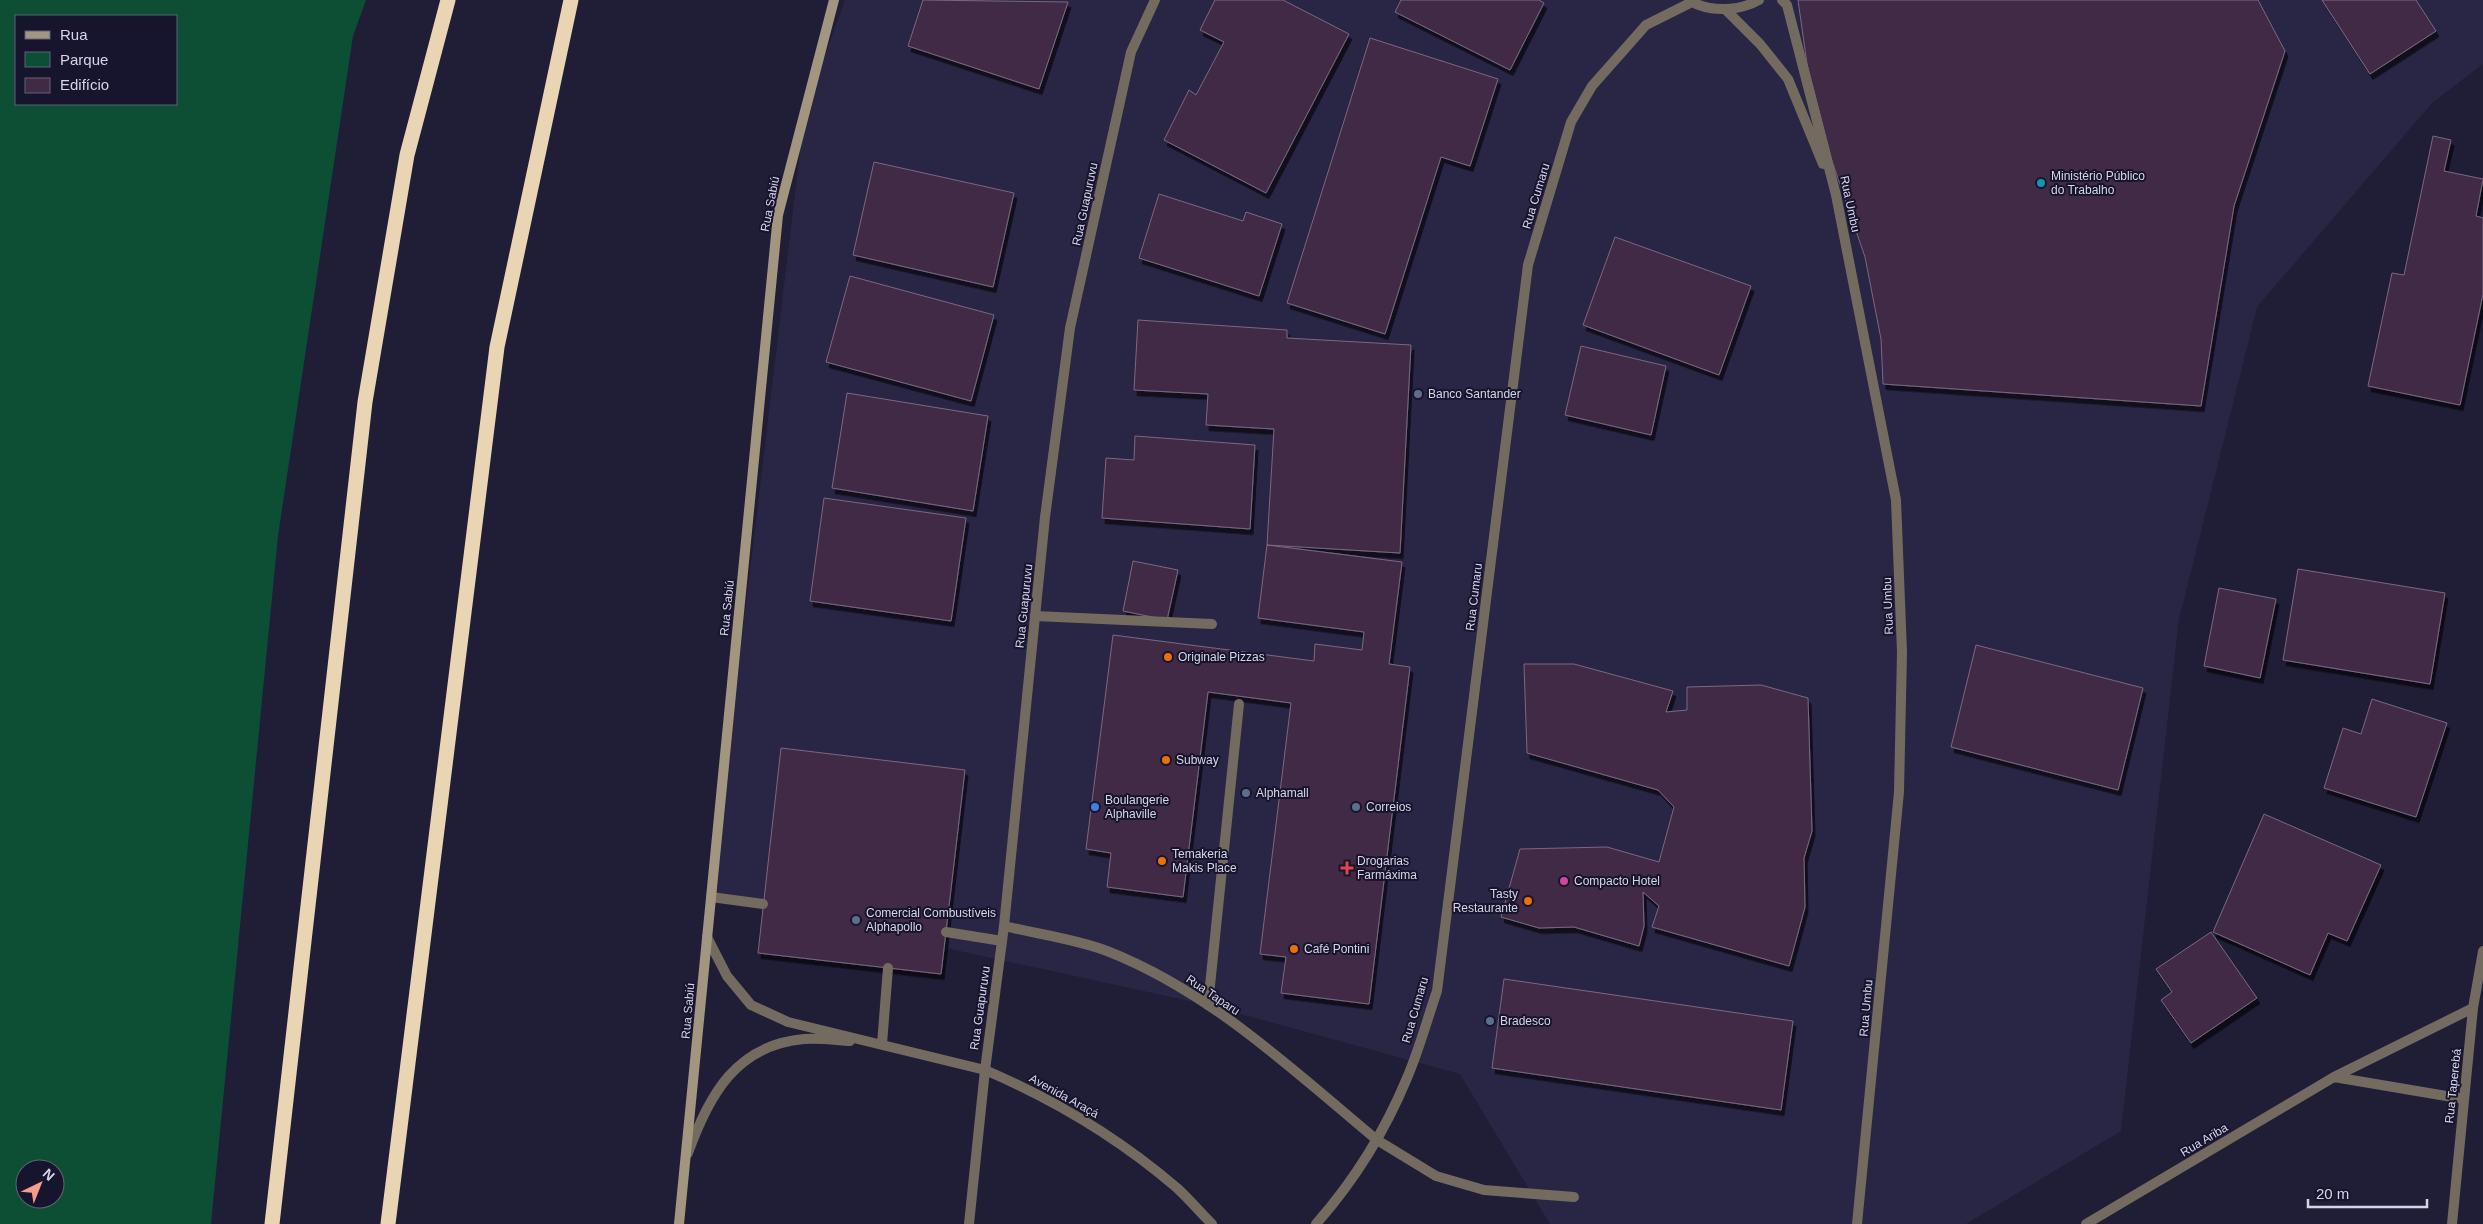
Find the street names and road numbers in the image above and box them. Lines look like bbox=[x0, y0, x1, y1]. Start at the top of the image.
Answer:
street label: Rua Guapuruvu bbox=[1069, 161, 1101, 247]
street label: Rua Cumaru bbox=[1519, 161, 1553, 231]
street label: Rua Umbu bbox=[1837, 174, 1863, 234]
street label: Rua Sabiú bbox=[758, 175, 782, 233]
street label: Rua Cumaru bbox=[1463, 562, 1485, 632]
street label: Rua Guapuruvu bbox=[1013, 563, 1035, 649]
street label: Rua Umbu bbox=[1880, 577, 1896, 635]
street label: Rua Sabiú bbox=[717, 579, 737, 637]
street label: Rua Guapuruvu bbox=[967, 965, 993, 1051]
street label: Rua Taparu bbox=[1183, 972, 1243, 1018]
street label: Rua Cumaru bbox=[1399, 975, 1431, 1045]
street label: Rua Umbu bbox=[1857, 979, 1875, 1037]
street label: Rua Sabiú bbox=[679, 982, 697, 1040]
street label: Rua Taperebá bbox=[2442, 1048, 2464, 1124]
street label: Avenida Araçá bbox=[1027, 1071, 1101, 1121]
street label: Rua Ariba bbox=[2178, 1120, 2230, 1160]

